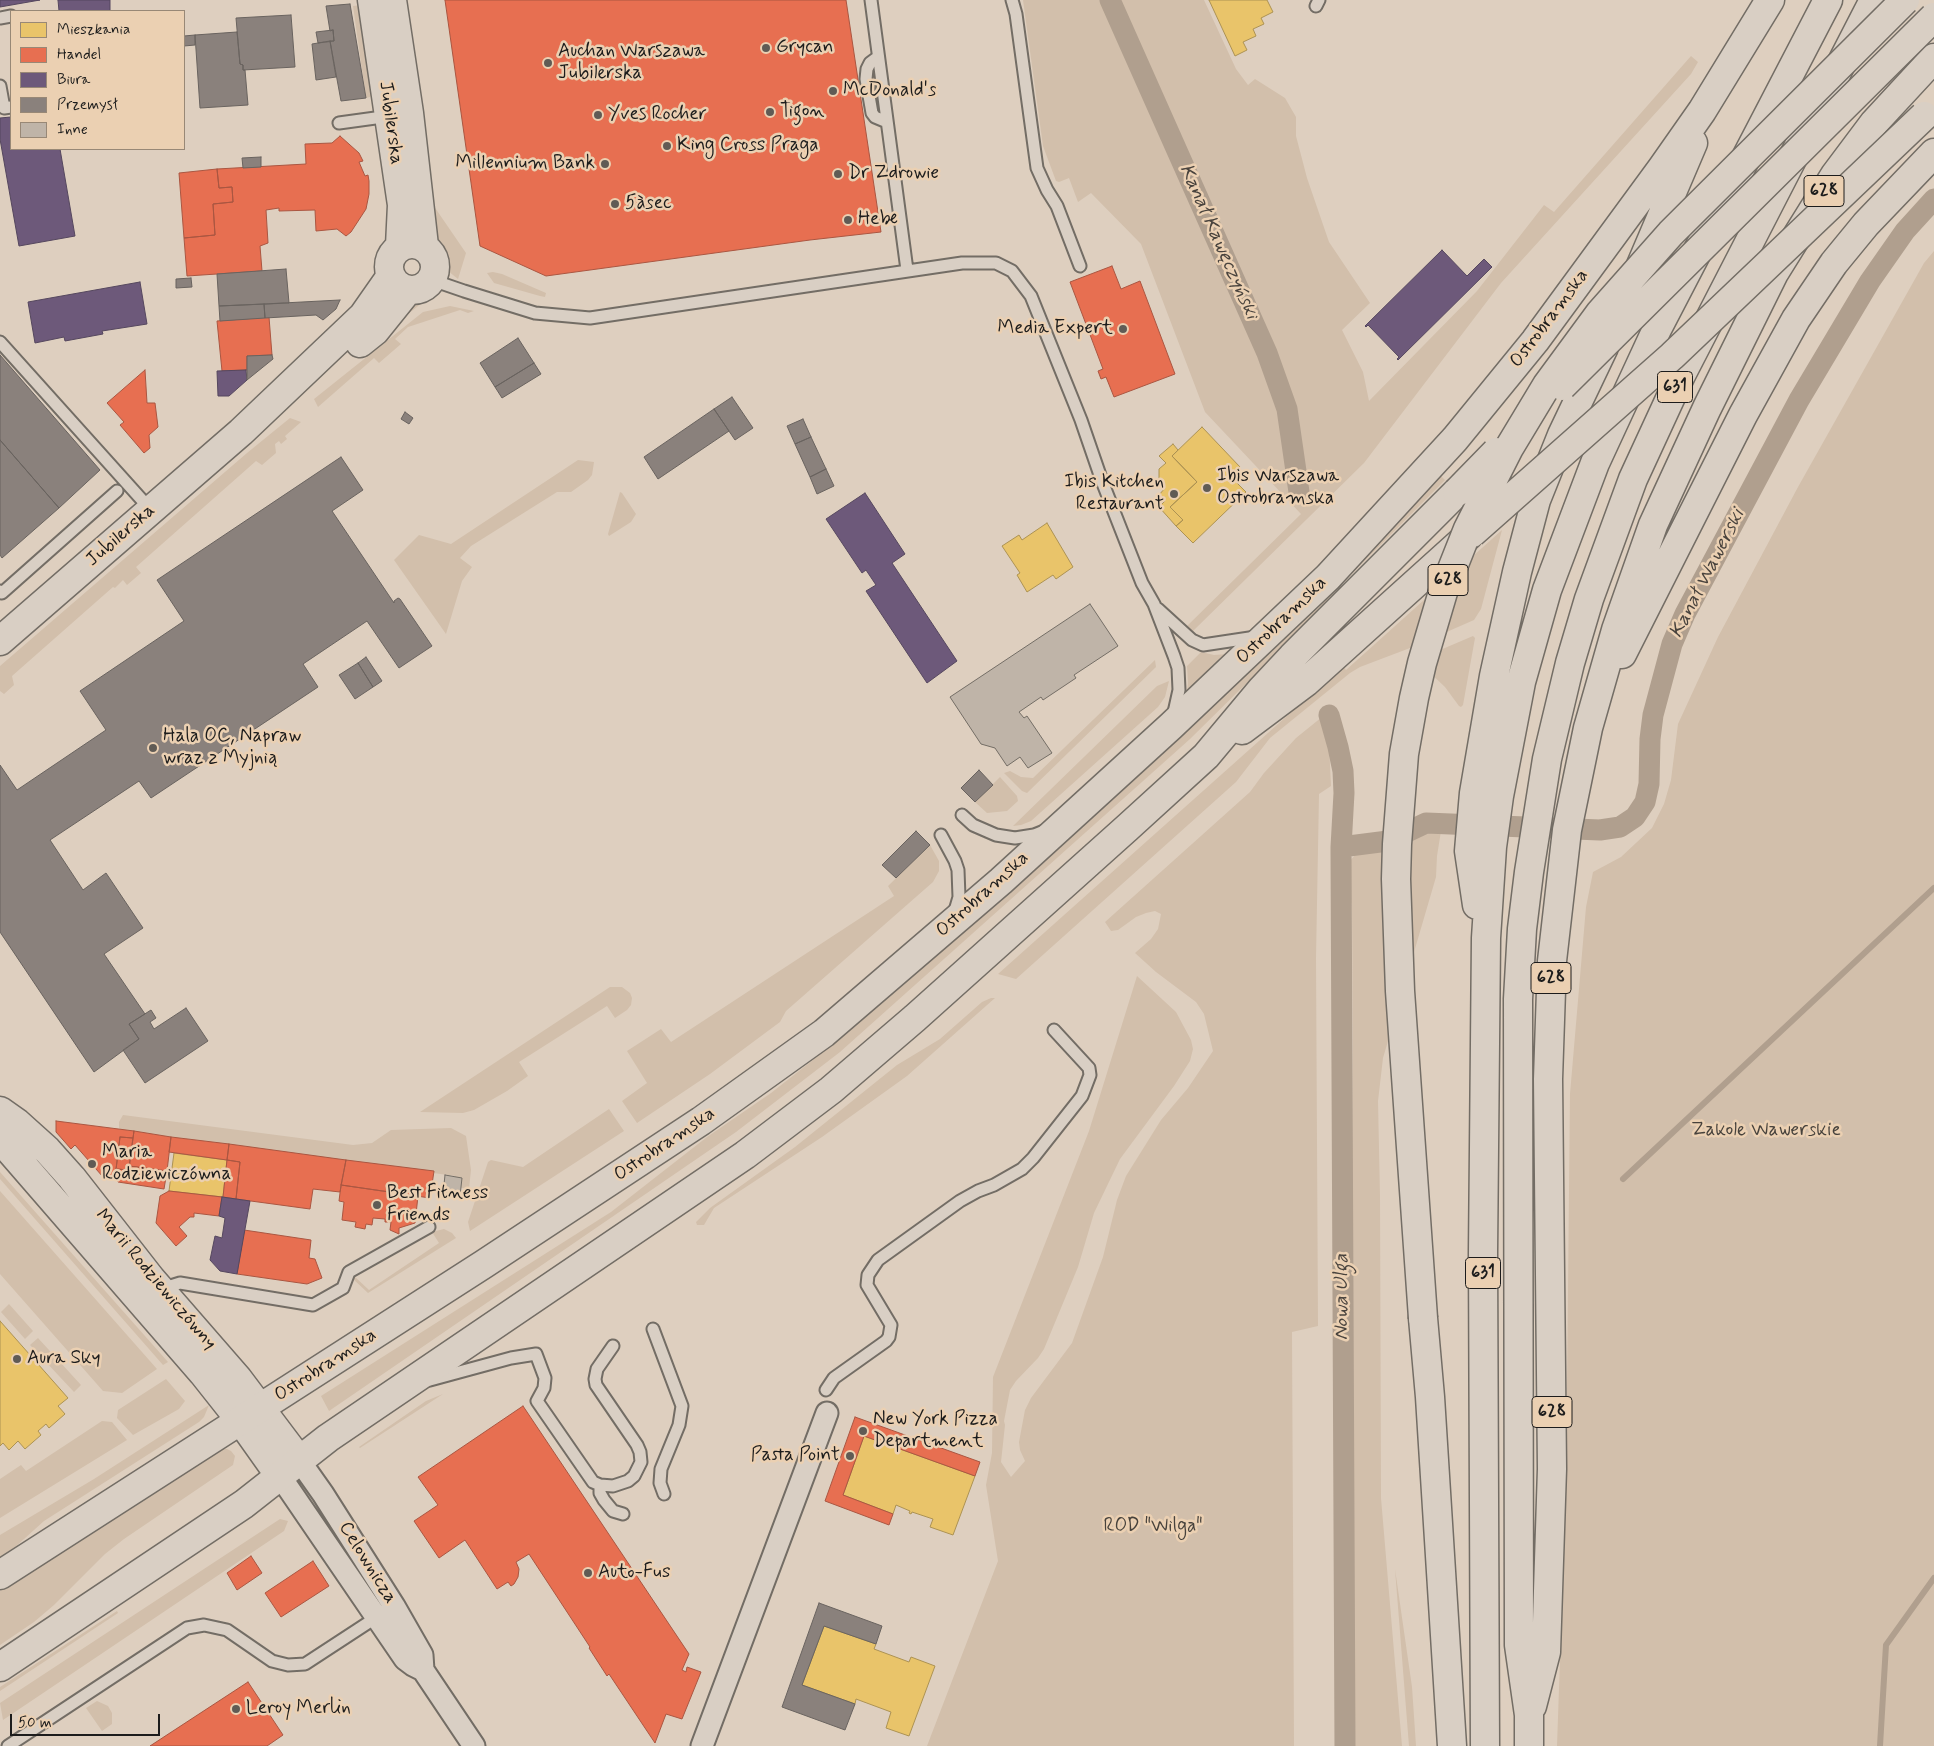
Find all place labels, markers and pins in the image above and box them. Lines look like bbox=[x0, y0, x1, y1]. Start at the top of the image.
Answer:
place label: Grycan bbox=[776, 37, 833, 59]
place label: Auchan Warszawa Jubilerska bbox=[558, 41, 705, 85]
marker: Grycan bbox=[760, 42, 772, 54]
marker: Auchan Warszawa Jubilerska bbox=[542, 57, 554, 69]
place label: McDonald's bbox=[843, 80, 936, 102]
marker: McDonald's bbox=[827, 85, 839, 97]
place label: Tigon bbox=[780, 101, 824, 123]
place label: Yves Rocher bbox=[608, 104, 707, 126]
marker: Tigon bbox=[764, 106, 776, 118]
marker: Yves Rocher bbox=[592, 109, 604, 121]
place label: King Cross Praga bbox=[677, 135, 818, 157]
marker: King Cross Praga bbox=[661, 140, 673, 152]
place label: Millennium Bank bbox=[455, 153, 595, 175]
marker: Millennium Bank bbox=[599, 158, 611, 170]
place label: Dr Zdrowie bbox=[848, 163, 939, 185]
marker: Dr Zdrowie bbox=[832, 168, 844, 180]
place label: 5àsec bbox=[625, 193, 672, 215]
marker: 5àsec bbox=[609, 198, 621, 210]
place label: Hebe bbox=[858, 209, 898, 231]
marker: Hebe bbox=[842, 214, 854, 226]
place label: Media Expert bbox=[998, 318, 1113, 340]
marker: Media Expert bbox=[1117, 323, 1129, 335]
place label: Ibis Warszawa Ostrobramska bbox=[1217, 466, 1339, 510]
place label: Ibis Kitchen Restaurant bbox=[1064, 472, 1164, 516]
marker: Ibis Warszawa Ostrobramska bbox=[1201, 482, 1213, 494]
marker: Ibis Kitchen Restaurant bbox=[1168, 488, 1180, 500]
place label: Hala OC, Napraw wraz z Myjnią bbox=[163, 726, 301, 770]
marker: Hala OC, Napraw wraz z Myjnią bbox=[147, 742, 159, 754]
place label: Maria Rodziewiczówna bbox=[102, 1142, 231, 1186]
marker: Maria Rodziewiczówna bbox=[86, 1158, 98, 1170]
place label: Best Fitness Friends bbox=[387, 1183, 488, 1227]
marker: Best Fitness Friends bbox=[371, 1199, 383, 1211]
place label: Aura Sky bbox=[27, 1348, 101, 1370]
marker: Aura Sky bbox=[11, 1353, 23, 1365]
place label: New York Pizza Department bbox=[873, 1409, 998, 1453]
marker: New York Pizza Department bbox=[857, 1425, 869, 1437]
place label: Pasta Point bbox=[751, 1445, 840, 1467]
marker: Pasta Point bbox=[844, 1450, 856, 1462]
place label: Auto-Fus bbox=[598, 1562, 671, 1584]
marker: Auto-Fus bbox=[582, 1567, 594, 1579]
place label: Leroy Merlin bbox=[246, 1698, 351, 1720]
marker: Leroy Merlin bbox=[230, 1703, 242, 1715]

